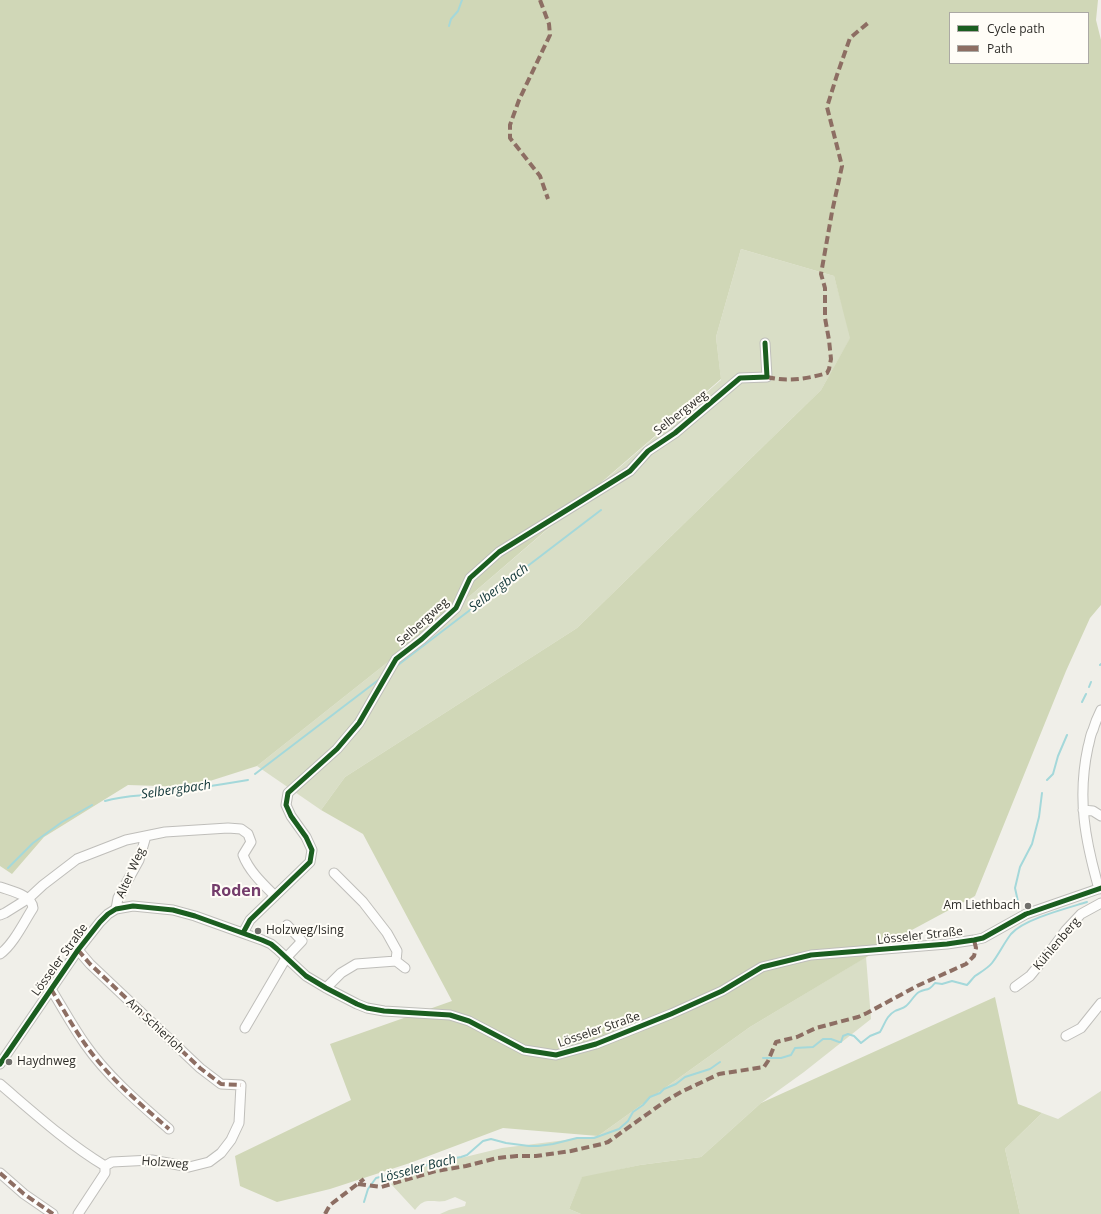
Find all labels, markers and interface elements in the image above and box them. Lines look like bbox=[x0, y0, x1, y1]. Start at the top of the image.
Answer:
legend bbox=[949, 12, 1089, 64]
text: Cycle path bbox=[987, 20, 1045, 37]
text: Path bbox=[987, 40, 1013, 57]
street label: Selbergweg bbox=[651, 388, 711, 438]
water label: Selbergbach bbox=[466, 561, 532, 615]
street label: Selbergweg bbox=[394, 595, 452, 649]
water label: Selbergbach bbox=[140, 777, 212, 803]
street label: Alter Weg bbox=[113, 845, 149, 901]
district label: Roden bbox=[211, 881, 261, 901]
place label: Am Liethbach bbox=[943, 899, 1020, 913]
marker: Am Liethbach bbox=[1023, 901, 1033, 911]
street label: Kühlenberg bbox=[1031, 915, 1083, 973]
street label: Lösseler Straße bbox=[29, 921, 91, 999]
place label: Holzweg/Ising bbox=[266, 924, 344, 938]
street label: Lösseler Straße bbox=[876, 924, 964, 948]
marker: Holzweg/Ising bbox=[253, 926, 263, 936]
street label: Am Schierloh bbox=[123, 996, 187, 1056]
street label: Lösseler Straße bbox=[556, 1009, 642, 1051]
place label: Haydnweg bbox=[17, 1055, 76, 1069]
marker: Haydnweg bbox=[4, 1057, 14, 1067]
water label: Lösseler Bach bbox=[378, 1151, 458, 1187]
street label: Holzweg bbox=[141, 1154, 189, 1172]

